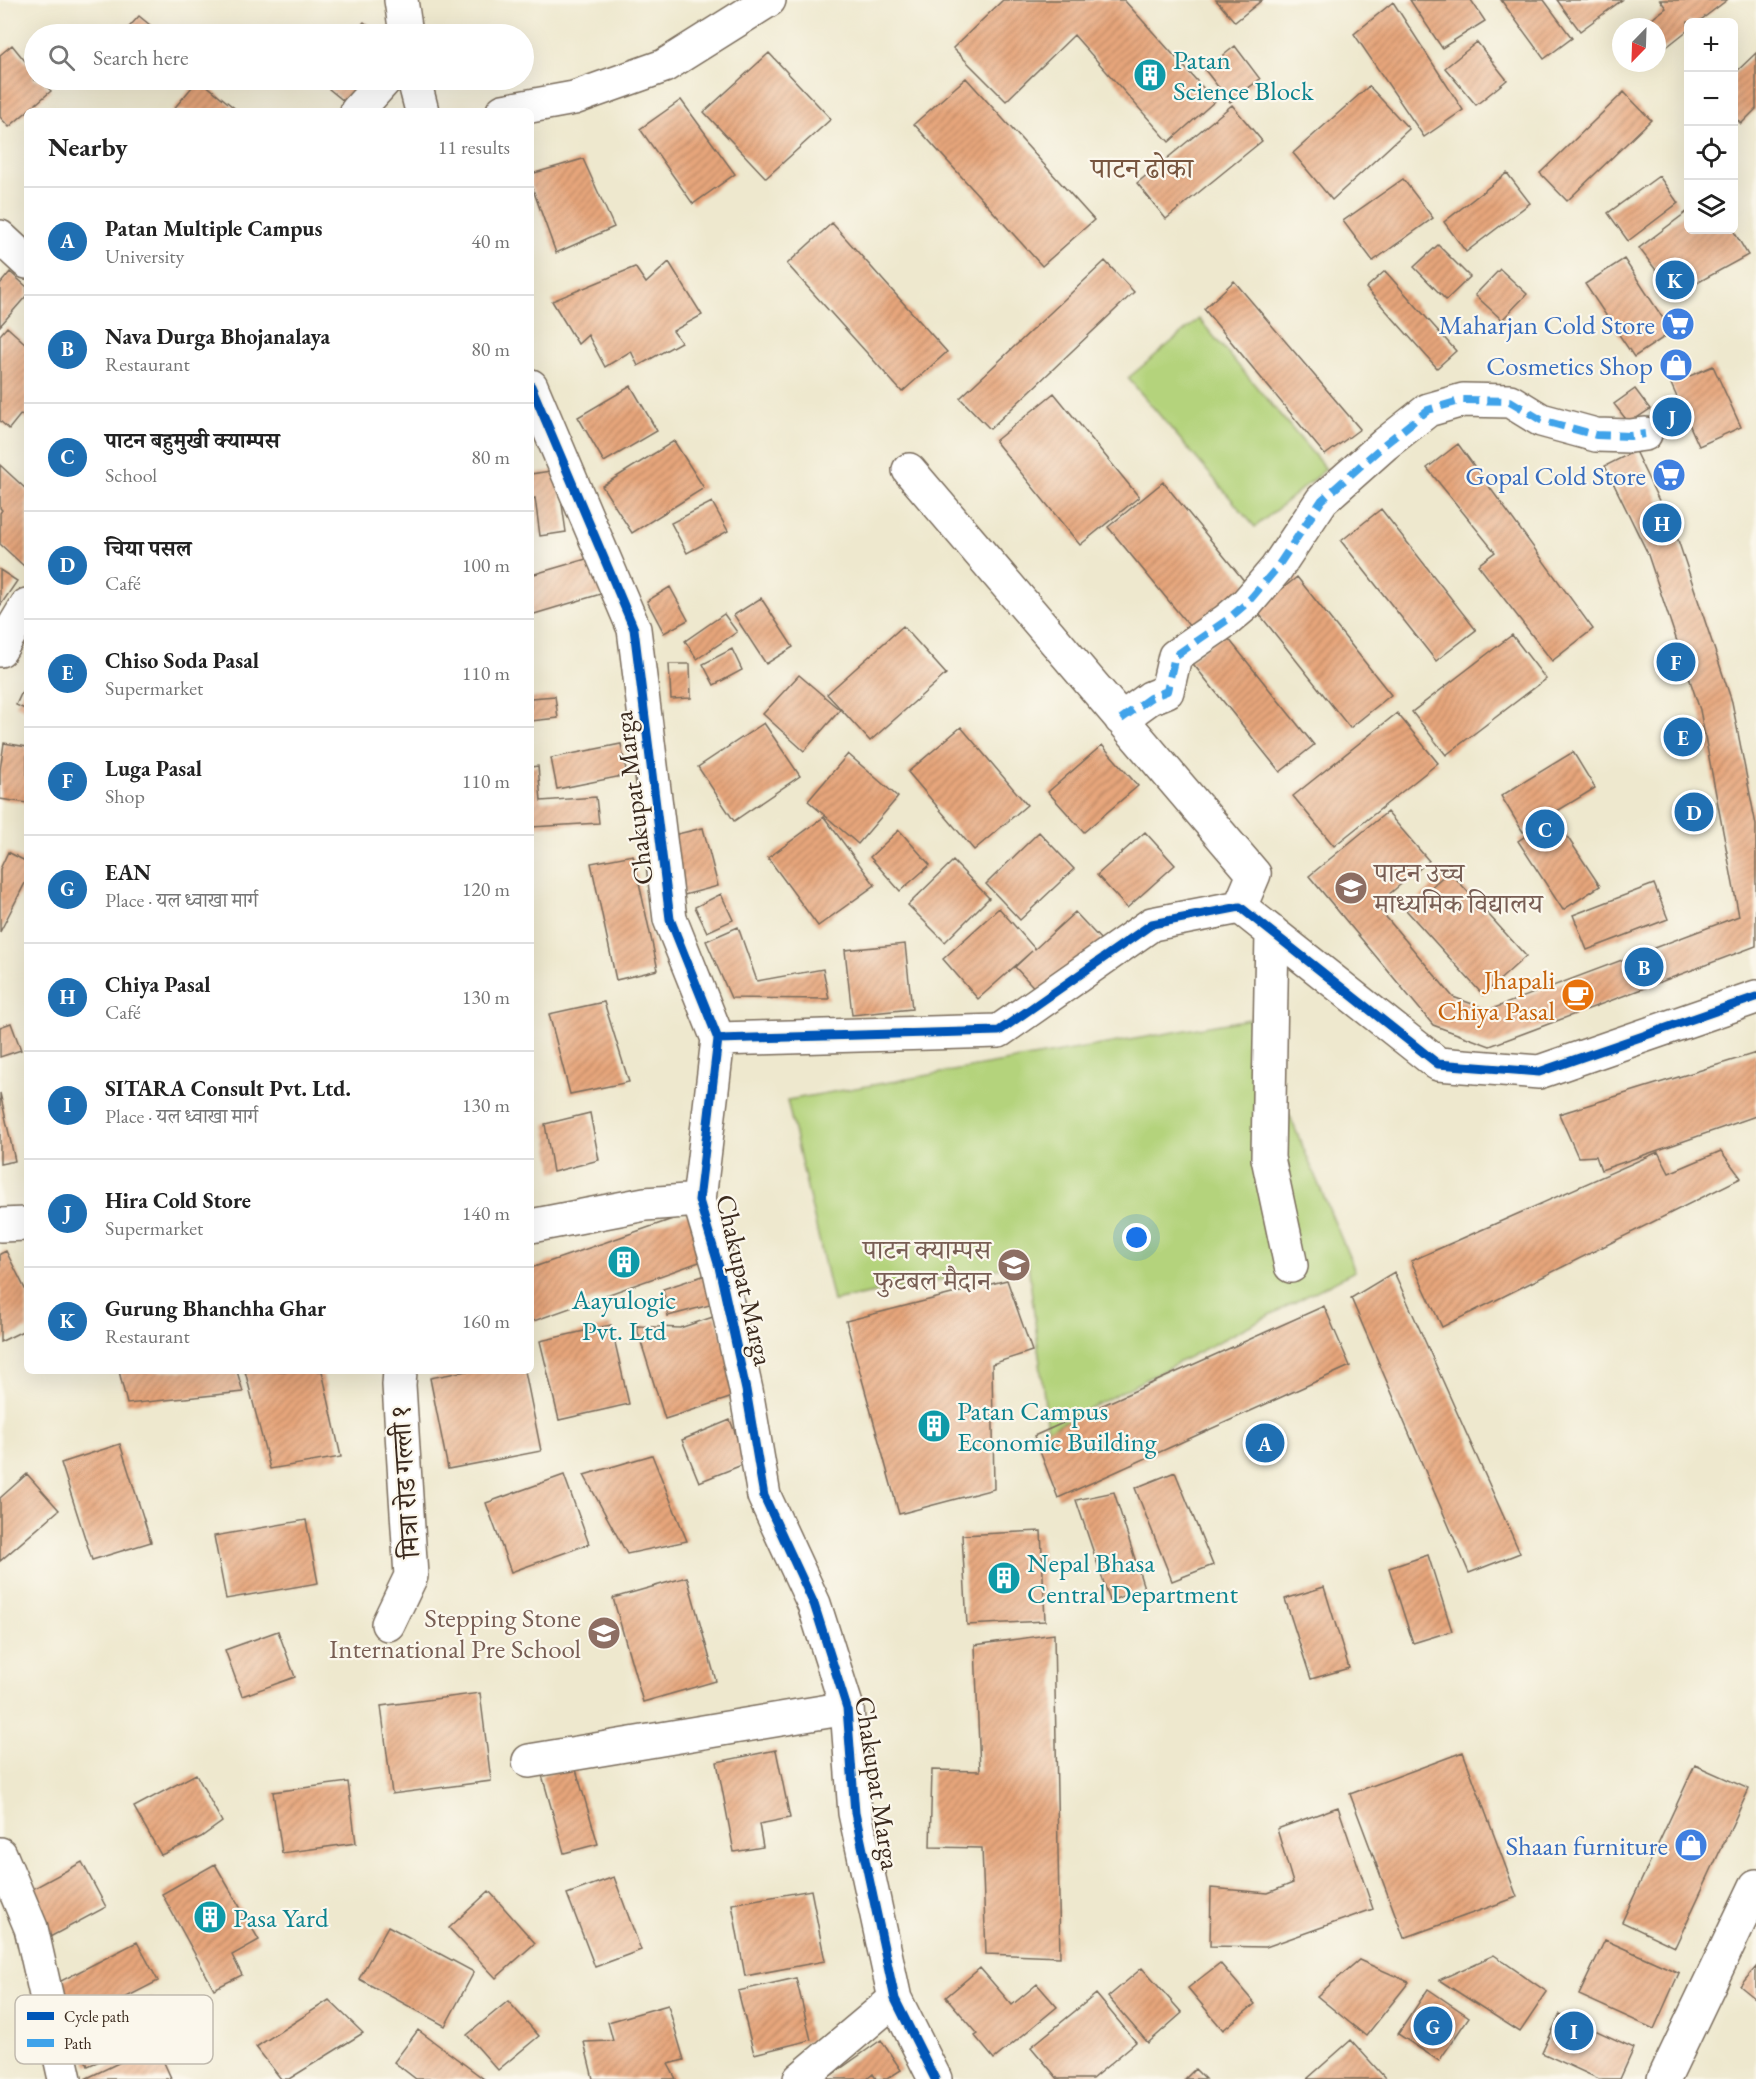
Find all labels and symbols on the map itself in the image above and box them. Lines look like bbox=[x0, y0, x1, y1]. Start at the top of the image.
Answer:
north arrow bbox=[1612, 18, 1666, 72]
place label: Patan Science Block bbox=[1173, 42, 1314, 108]
building icon: Patan Science Block bbox=[1132, 57, 1168, 93]
district label: पाटन ढोका bbox=[1089, 150, 1195, 186]
pin: K bbox=[1656, 258, 1694, 302]
supermarket icon: Maharjan Cold Store bbox=[1660, 306, 1696, 342]
place label: Maharjan Cold Store bbox=[1439, 307, 1655, 342]
shop icon: Cosmetics Shop bbox=[1658, 347, 1694, 383]
place label: Cosmetics Shop bbox=[1486, 348, 1653, 383]
pin: J bbox=[1652, 394, 1692, 440]
supermarket icon: Gopal Cold Store bbox=[1651, 457, 1687, 493]
place label: Gopal Cold Store bbox=[1465, 458, 1646, 493]
pin: H bbox=[1642, 500, 1682, 546]
pin: F bbox=[1656, 640, 1696, 684]
street label: Chakupat Marga bbox=[605, 709, 661, 887]
pin: E bbox=[1664, 714, 1702, 760]
pin: D bbox=[1674, 790, 1714, 834]
pin: C bbox=[1526, 806, 1564, 852]
place label: पाटन उच्च माध्यमिक विद्यालय bbox=[1372, 855, 1545, 921]
school or university icon: पाटन उच्च माध्यमिक विद्यालय bbox=[1333, 870, 1369, 906]
pin: B bbox=[1624, 944, 1664, 990]
place label: Jhapali Chiya Pasal bbox=[1437, 962, 1555, 1028]
cafe icon: Jhapali Chiya Pasal bbox=[1560, 977, 1596, 1013]
street label: Chakupat Marga bbox=[708, 1191, 782, 1369]
your location bbox=[1122, 1223, 1151, 1252]
place label: पाटन क्याम्पस फुटबल मैदान bbox=[861, 1232, 992, 1298]
building icon: Aayulogic Pvt. Ltd bbox=[606, 1244, 642, 1280]
school or university icon: पाटन क्याम्पस फुटबल मैदान bbox=[996, 1247, 1032, 1283]
place label: Aayulogic Pvt. Ltd bbox=[571, 1282, 676, 1348]
place label: Patan Campus Economic Building bbox=[957, 1393, 1157, 1459]
street label: मित्रा रोड गल्ली १ bbox=[382, 1405, 428, 1561]
building icon: Patan Campus Economic Building bbox=[916, 1408, 952, 1444]
pin: A bbox=[1246, 1420, 1284, 1466]
place label: Nepal Bhasa Central Department bbox=[1027, 1545, 1239, 1611]
building icon: Nepal Bhasa Central Department bbox=[986, 1560, 1022, 1596]
place label: Stepping Stone International Pre School bbox=[329, 1600, 581, 1666]
school or university icon: Stepping Stone International Pre School bbox=[586, 1615, 622, 1651]
street label: Chakupat Marga bbox=[847, 1694, 909, 1872]
shop icon: Shaan furniture bbox=[1673, 1827, 1709, 1863]
place label: Shaan furniture bbox=[1505, 1828, 1668, 1863]
building icon: Pasa Yard bbox=[192, 1899, 228, 1935]
place label: Pasa Yard bbox=[233, 1900, 329, 1935]
legend bbox=[15, 1995, 213, 2064]
pin: G bbox=[1414, 2004, 1452, 2048]
text: Cycle path bbox=[64, 2006, 129, 2027]
pin: I bbox=[1554, 2008, 1594, 2054]
text: Path bbox=[64, 2033, 92, 2054]

